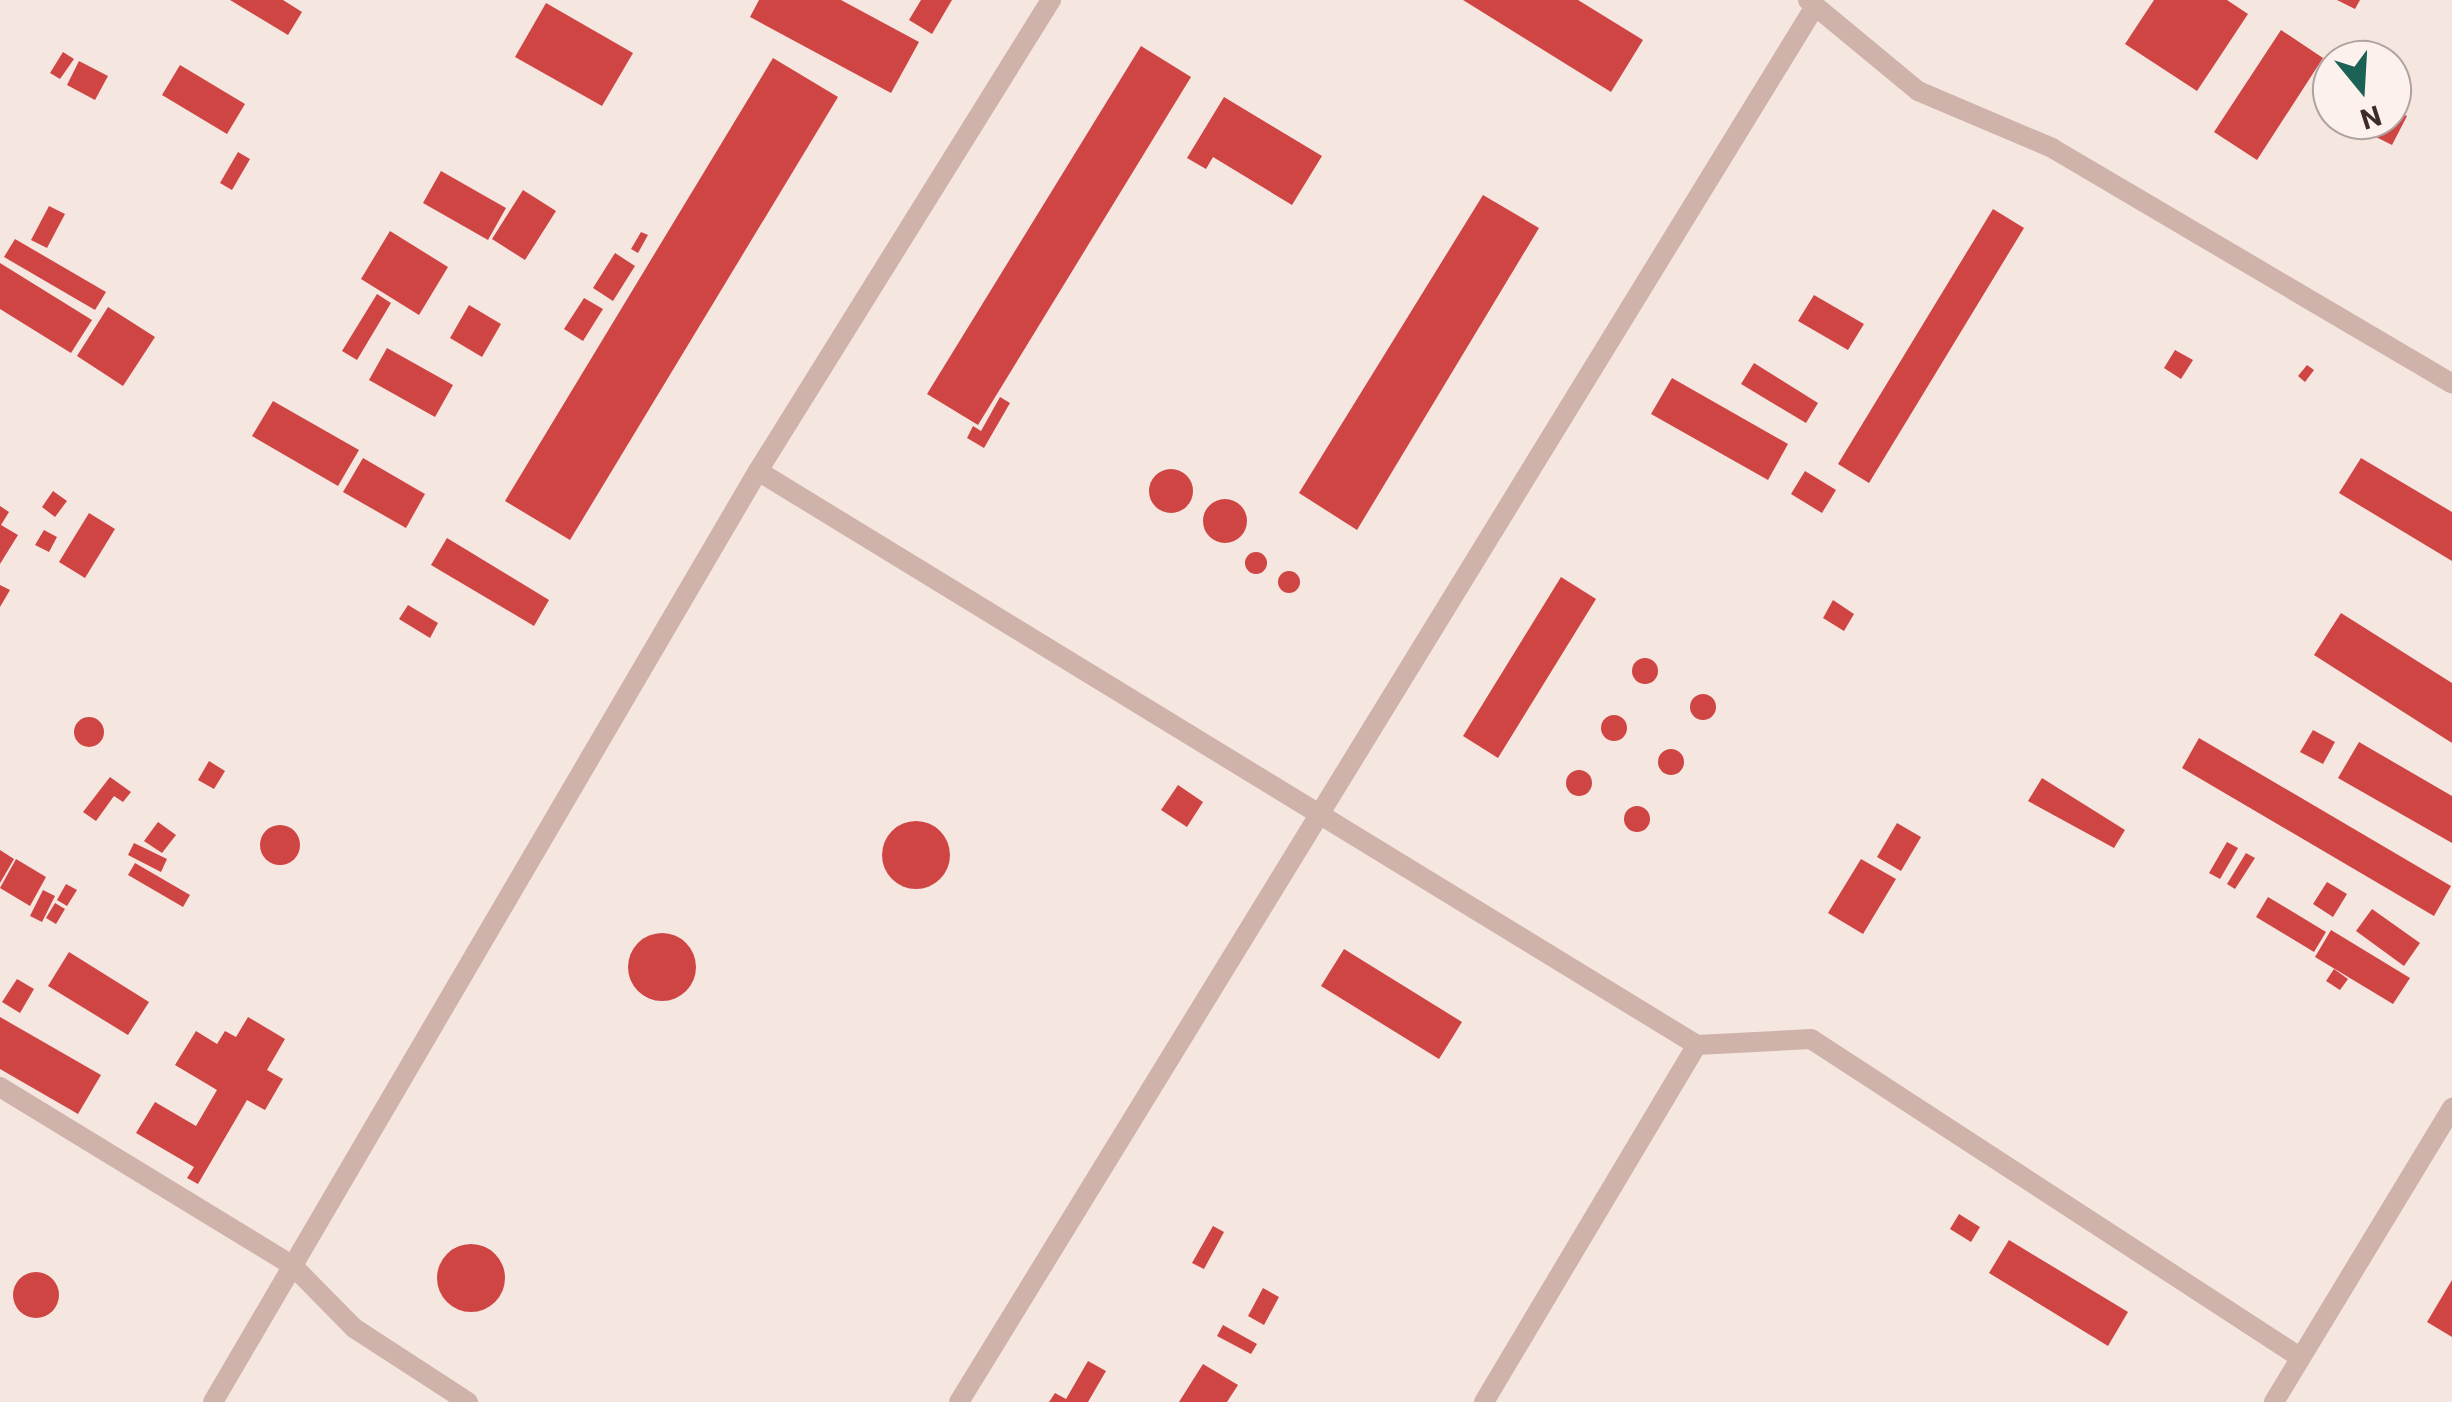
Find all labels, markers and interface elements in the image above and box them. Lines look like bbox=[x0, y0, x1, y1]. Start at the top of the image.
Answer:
north arrow bbox=[2312, 40, 2412, 140]
text: N bbox=[2356, 98, 2385, 136]

